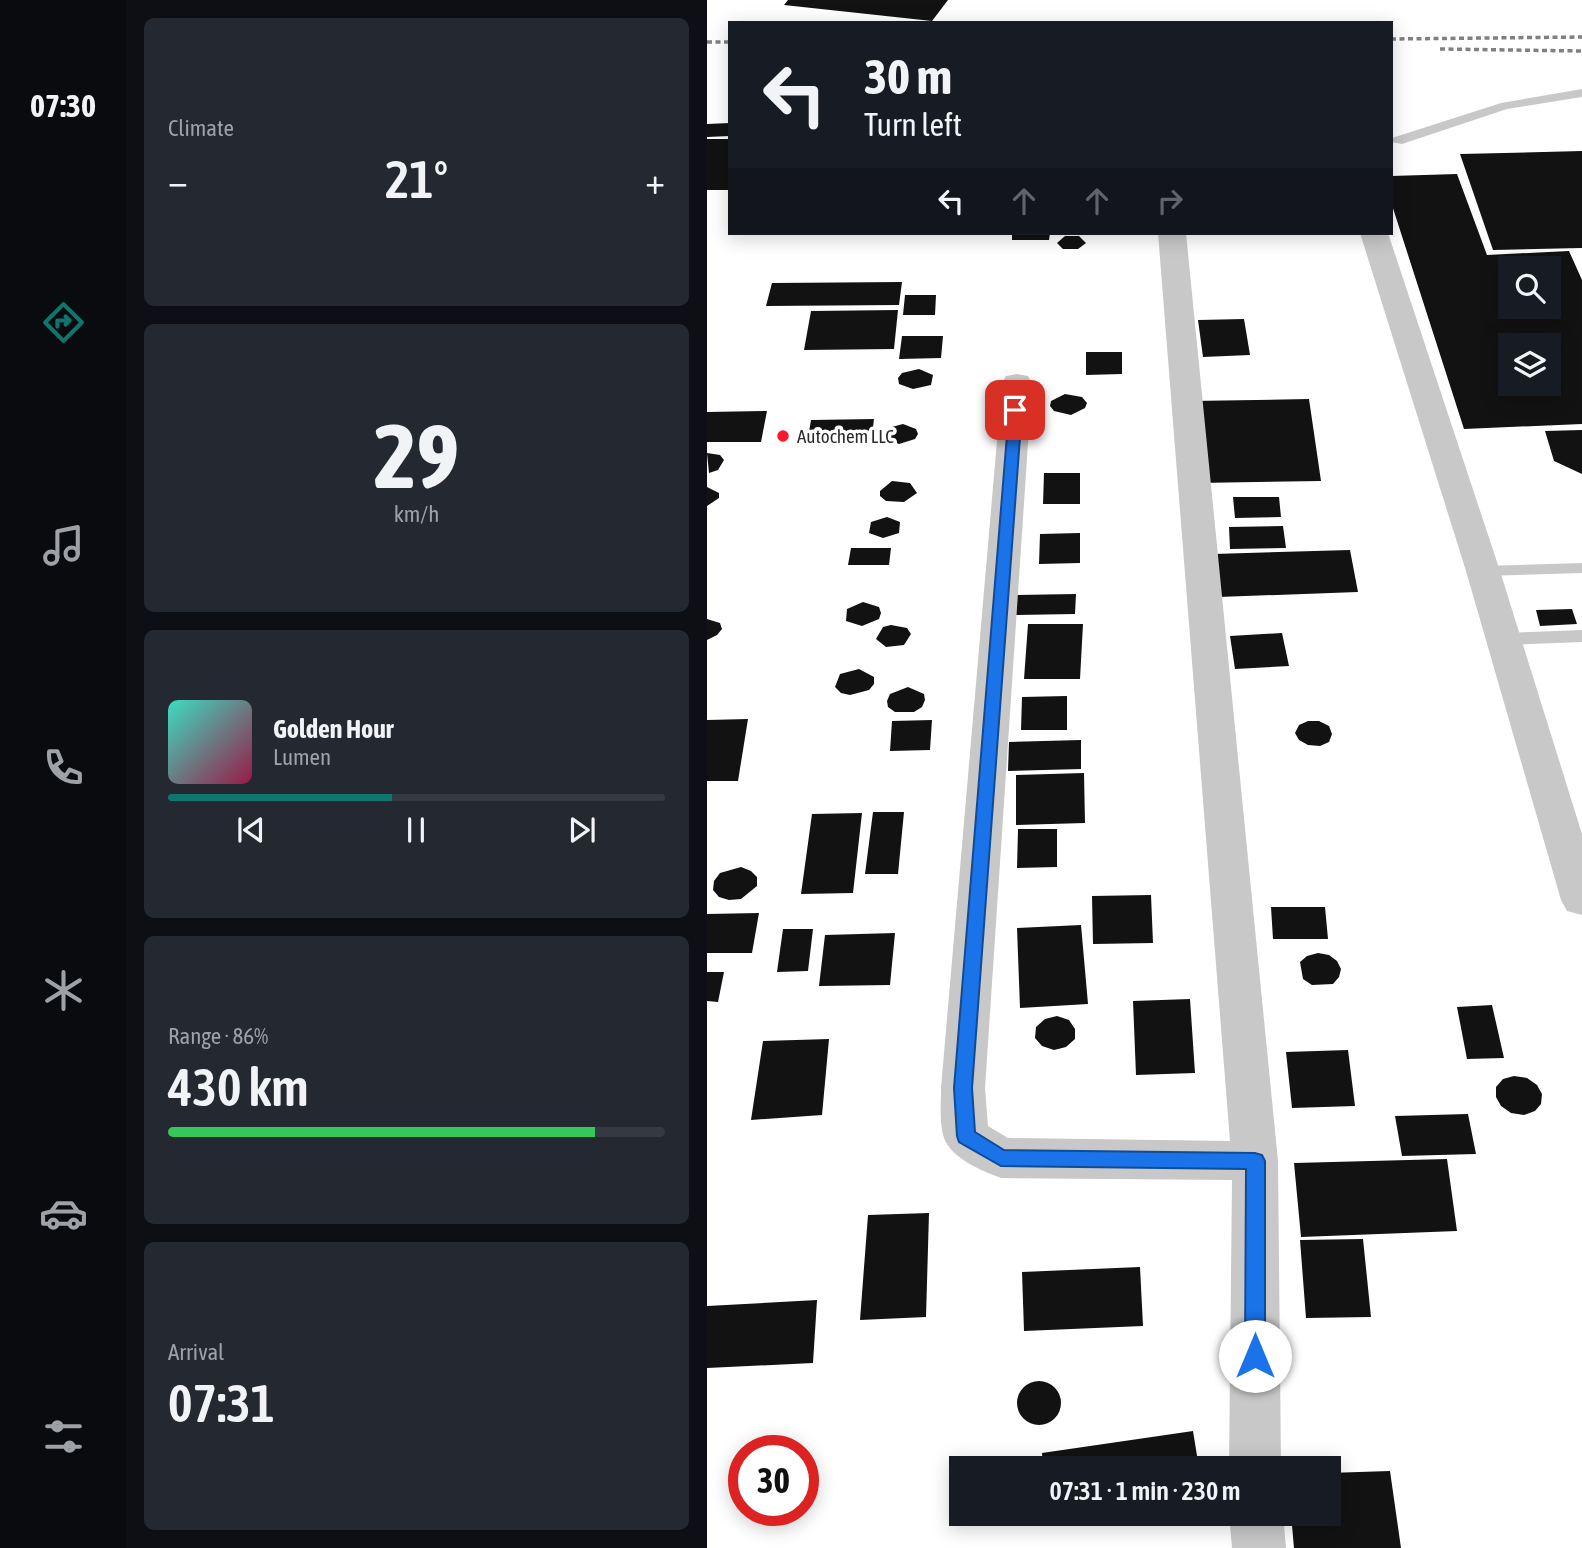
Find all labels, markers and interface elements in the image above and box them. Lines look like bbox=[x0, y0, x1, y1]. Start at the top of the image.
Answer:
text: 30 m bbox=[864, 48, 952, 104]
icon: left bbox=[749, 49, 840, 140]
text: 07:30 bbox=[30, 87, 96, 124]
text: Turn left bbox=[864, 106, 962, 143]
text: Climate bbox=[168, 115, 234, 141]
text: 21° bbox=[385, 149, 448, 209]
text: − bbox=[168, 159, 188, 202]
text: + bbox=[645, 159, 665, 202]
icon: left bbox=[932, 182, 970, 220]
icon: ahead bbox=[1005, 182, 1043, 220]
icon: ahead bbox=[1078, 182, 1116, 220]
icon: right bbox=[1151, 182, 1189, 220]
map controls bbox=[1498, 256, 1561, 396]
button: search bbox=[1498, 256, 1561, 319]
icon: directions bbox=[39, 298, 88, 347]
button: layers bbox=[1498, 333, 1561, 396]
pin bbox=[985, 380, 1045, 440]
icon: arrive bbox=[996, 391, 1034, 429]
text: 29 bbox=[374, 403, 459, 507]
place label: Autochem LLC bbox=[797, 425, 894, 447]
marker: Autochem LLC bbox=[775, 428, 791, 444]
text: km/h bbox=[394, 501, 439, 527]
icon: music bbox=[39, 521, 88, 570]
text: Golden Hour bbox=[273, 714, 393, 744]
icon: phone bbox=[39, 743, 88, 792]
text: Lumen bbox=[273, 744, 331, 770]
icon: previous bbox=[232, 811, 270, 849]
icon: pause bbox=[397, 811, 435, 849]
icon: next bbox=[563, 811, 601, 849]
icon: climate bbox=[39, 966, 88, 1015]
text: Range · 86% bbox=[168, 1023, 268, 1049]
text: 430 km bbox=[168, 1057, 309, 1117]
icon: car bbox=[39, 1189, 88, 1238]
position arrow bbox=[1218, 1319, 1292, 1393]
text: Arrival bbox=[168, 1339, 224, 1365]
text: 07:31 bbox=[168, 1373, 275, 1433]
icon: filters bbox=[39, 1412, 88, 1461]
speed limit sign: 30 bbox=[728, 1435, 819, 1526]
text: 07:31 · 1 min · 230 m bbox=[1050, 1476, 1240, 1506]

